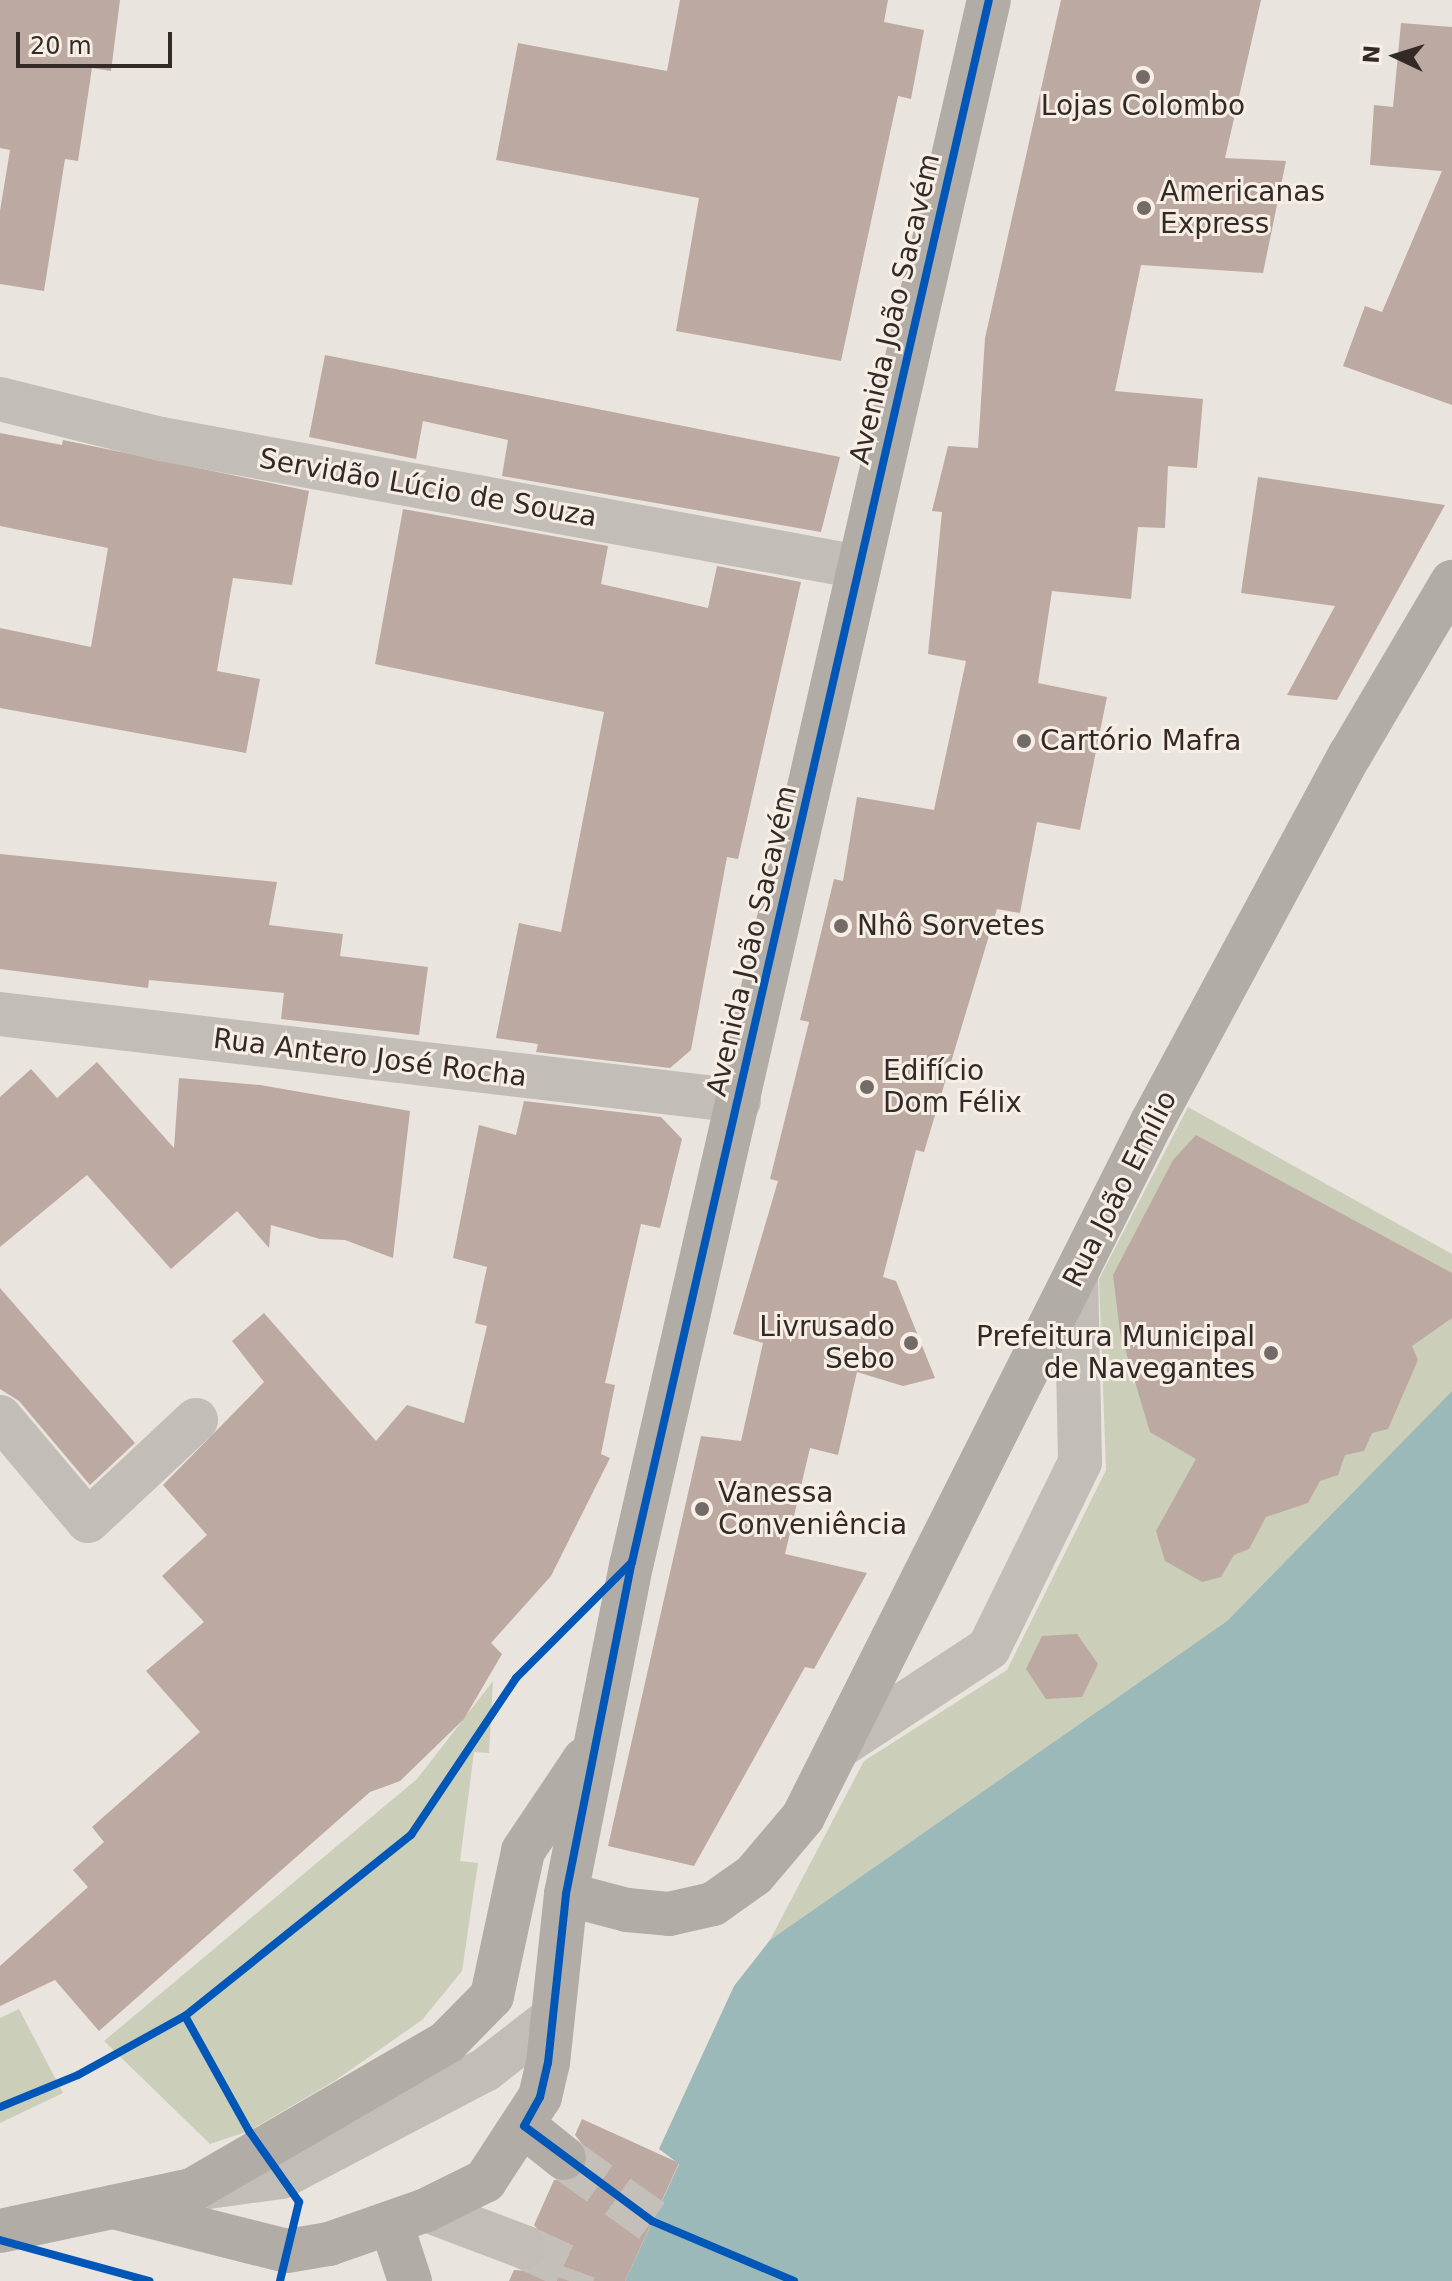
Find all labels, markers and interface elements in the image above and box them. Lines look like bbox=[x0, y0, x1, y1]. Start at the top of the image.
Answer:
scale bar bbox=[20, 16, 176, 66]
north arrow bbox=[1356, 16, 1436, 96]
text: 20 m bbox=[30, 32, 92, 60]
text: N bbox=[1358, 44, 1385, 64]
marker: Lojas Colombo bbox=[1134, 68, 1152, 86]
place label: Lojas Colombo bbox=[1041, 89, 1245, 123]
street label: Avenida João Sacavém bbox=[843, 150, 947, 468]
place label: Americanas Express bbox=[1160, 175, 1325, 241]
marker: Americanas Express bbox=[1135, 199, 1153, 217]
street label: Servidão Lúcio de Souza bbox=[257, 442, 599, 534]
place label: Cartório Mafra bbox=[1040, 724, 1241, 758]
marker: Cartório Mafra bbox=[1015, 732, 1033, 750]
street label: Avenida João Sacavém bbox=[700, 782, 804, 1100]
place label: Nhô Sorvetes bbox=[857, 909, 1045, 943]
marker: Nhô Sorvetes bbox=[832, 917, 850, 935]
street label: Rua Antero José Rocha bbox=[211, 1022, 529, 1094]
place label: Edifício Dom Félix bbox=[883, 1054, 1022, 1120]
marker: Edifício Dom Félix bbox=[858, 1078, 876, 1096]
street label: Rua João Emílio bbox=[1056, 1085, 1184, 1293]
place label: Livrusado Sebo bbox=[759, 1310, 895, 1376]
place label: Prefeitura Municipal de Navegantes bbox=[976, 1320, 1255, 1386]
marker: Livrusado Sebo bbox=[902, 1334, 920, 1352]
marker: Prefeitura Municipal de Navegantes bbox=[1262, 1344, 1280, 1362]
place label: Vanessa Conveniência bbox=[718, 1476, 907, 1542]
marker: Vanessa Conveniência bbox=[693, 1500, 711, 1518]

